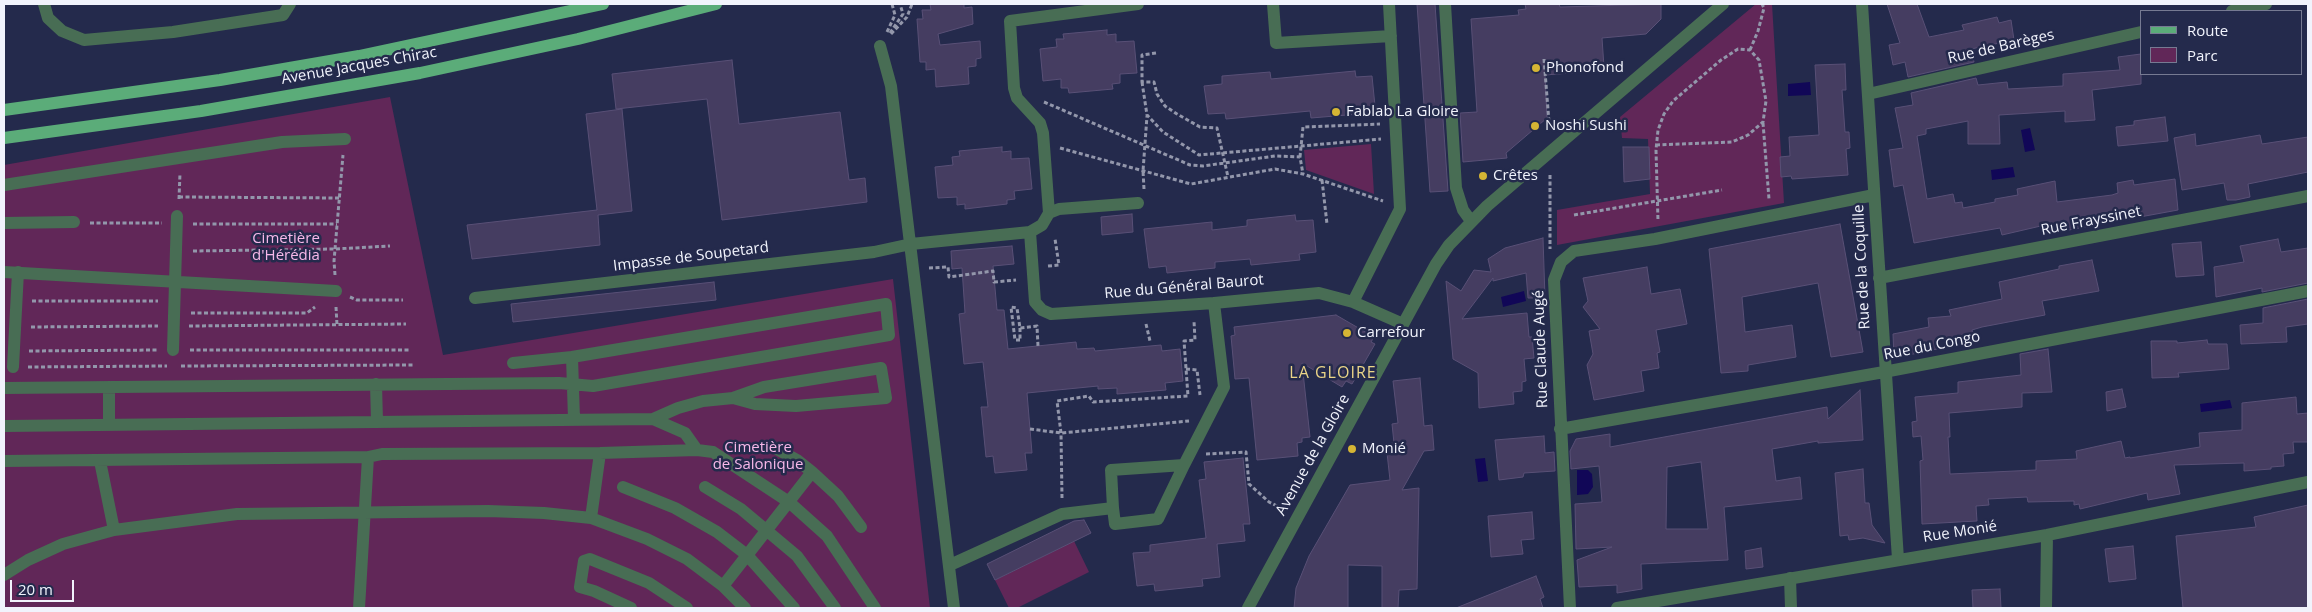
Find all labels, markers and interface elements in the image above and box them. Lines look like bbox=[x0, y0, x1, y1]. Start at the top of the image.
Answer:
legend bbox=[2140, 10, 2302, 75]
text: Route bbox=[2187, 20, 2228, 40]
street label: Rue de Barèges bbox=[1946, 26, 2056, 68]
street label: Avenue Jacques Chirac bbox=[280, 43, 438, 89]
text: Parc bbox=[2187, 45, 2218, 65]
place label: Phonofond bbox=[1546, 59, 1624, 77]
marker: Phonofond bbox=[1530, 62, 1542, 74]
place label: Fablab La Gloire bbox=[1346, 103, 1459, 121]
marker: Fablab La Gloire bbox=[1330, 106, 1342, 118]
place label: Noshi Sushi bbox=[1545, 117, 1627, 135]
marker: Noshi Sushi bbox=[1529, 120, 1541, 132]
place label: Crêtes bbox=[1493, 167, 1538, 185]
marker: Crêtes bbox=[1477, 170, 1489, 182]
street label: Rue Frayssinet bbox=[2039, 202, 2143, 240]
street label: Rue de la Coquille bbox=[1850, 204, 1874, 330]
park label: Cimetière d'Hérédia bbox=[252, 230, 320, 265]
street label: Impasse de Soupetard bbox=[612, 239, 770, 275]
street label: Rue du Général Baurot bbox=[1104, 271, 1264, 303]
street label: Rue Claude Augé bbox=[1530, 290, 1552, 408]
place label: Carrefour bbox=[1357, 324, 1425, 342]
marker: Carrefour bbox=[1341, 327, 1353, 339]
street label: Rue du Congo bbox=[1882, 328, 1982, 364]
district label: LA GLOIRE bbox=[1288, 363, 1378, 383]
street label: Avenue de la Gloire bbox=[1272, 391, 1354, 519]
park label: Cimetière de Salonique bbox=[713, 439, 803, 474]
place label: Monié bbox=[1362, 440, 1406, 458]
marker: Monié bbox=[1346, 443, 1358, 455]
street label: Rue Monié bbox=[1922, 517, 1998, 547]
scale bar bbox=[12, 570, 76, 602]
text: 20 m bbox=[18, 579, 53, 599]

